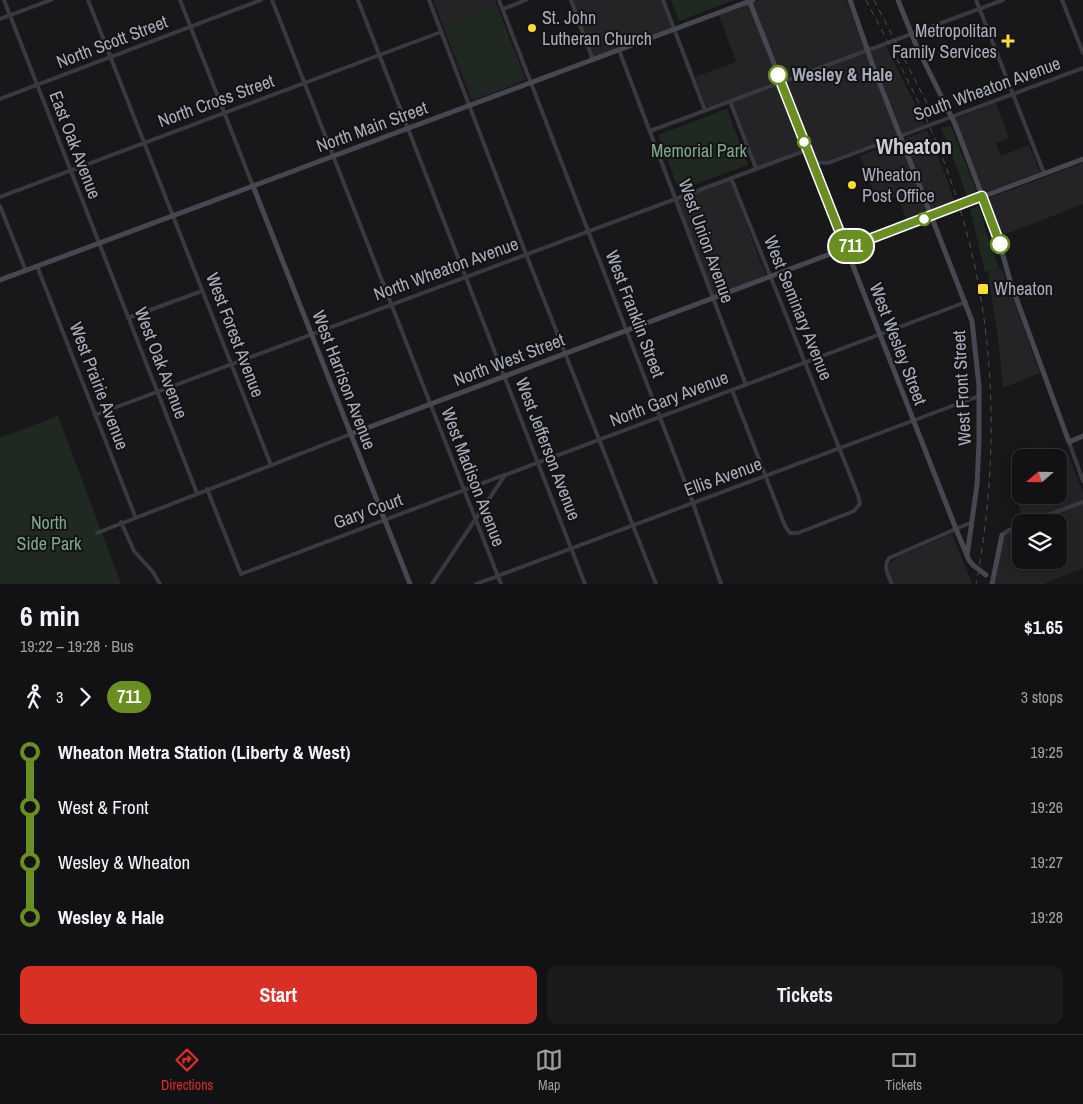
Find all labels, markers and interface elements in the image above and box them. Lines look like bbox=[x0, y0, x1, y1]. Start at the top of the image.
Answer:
place label: St. John Lutheran Church bbox=[542, 5, 652, 51]
street label: North Scott Street bbox=[53, 9, 171, 74]
place label: Metropolitan Family Services bbox=[892, 18, 997, 64]
marker: St. John Lutheran Church bbox=[526, 22, 538, 34]
marker: Metropolitan Family Services bbox=[1001, 34, 1015, 48]
street label: South Wheaton Avenue bbox=[910, 50, 1064, 127]
place label: Wesley & Hale bbox=[792, 62, 893, 87]
marker: Wesley & Hale bbox=[768, 65, 788, 85]
street label: North Cross Street bbox=[154, 68, 278, 133]
street label: East Oak Avenue bbox=[43, 87, 108, 202]
street label: North Main Street bbox=[313, 95, 431, 158]
district label: Wheaton bbox=[876, 131, 952, 161]
unlabelled marker bbox=[797, 135, 811, 149]
park label: Memorial Park bbox=[651, 138, 748, 163]
place label: Wheaton Post Office bbox=[862, 162, 935, 208]
street label: West Union Avenue bbox=[672, 175, 740, 306]
marker: Wheaton Post Office bbox=[846, 179, 858, 191]
unlabelled marker bbox=[917, 212, 931, 226]
line badge: 711 bbox=[822, 230, 880, 262]
street label: North Wheaton Avenue bbox=[370, 231, 522, 306]
street label: West Seminary Avenue bbox=[758, 232, 839, 384]
text: 711 bbox=[839, 233, 863, 258]
unlabelled marker bbox=[990, 234, 1010, 254]
street label: West Franklin Street bbox=[600, 247, 671, 381]
street label: West Forest Avenue bbox=[200, 269, 271, 401]
place label: Wheaton bbox=[994, 276, 1053, 301]
street label: West Wesley Street bbox=[864, 279, 933, 409]
marker: Wheaton bbox=[976, 282, 990, 296]
street label: West Oak Avenue bbox=[129, 303, 194, 422]
street label: West Harrison Avenue bbox=[306, 307, 383, 453]
street label: West Prairie Avenue bbox=[64, 318, 135, 453]
street label: North West Street bbox=[450, 327, 568, 392]
street label: West Front Street bbox=[946, 330, 977, 446]
street label: North Gary Avenue bbox=[606, 364, 732, 433]
street label: West Jefferson Avenue bbox=[510, 374, 587, 524]
street label: West Madison Avenue bbox=[435, 404, 512, 550]
north arrow bbox=[1012, 449, 1068, 504]
map controls bbox=[1012, 449, 1067, 569]
street label: Ellis Avenue bbox=[681, 451, 765, 502]
street label: Gary Court bbox=[330, 486, 406, 535]
park label: North Side Park bbox=[17, 510, 82, 556]
button: layers bbox=[1012, 514, 1067, 569]
text: 6 min bbox=[20, 597, 80, 635]
text: $1.65 bbox=[1024, 614, 1063, 640]
text: 19:22 – 19:28 · Bus bbox=[20, 635, 134, 657]
icon: walk bbox=[20, 683, 48, 711]
icon: forward bbox=[71, 683, 99, 711]
text: 711 bbox=[117, 684, 141, 709]
text: 3 bbox=[56, 686, 63, 708]
text: 3 stops bbox=[1021, 686, 1063, 708]
text: Wheaton Metra Station (Liberty & West) bbox=[58, 739, 350, 765]
text: 19:25 bbox=[1030, 741, 1063, 763]
text: West & Front bbox=[58, 794, 149, 820]
text: 19:26 bbox=[1030, 796, 1063, 818]
text: Wesley & Wheaton bbox=[58, 849, 190, 875]
text: 19:27 bbox=[1030, 851, 1063, 873]
text: Wesley & Hale bbox=[58, 904, 164, 930]
text: 19:28 bbox=[1030, 906, 1063, 928]
button: Start bbox=[20, 966, 537, 1024]
button: Tickets bbox=[547, 966, 1063, 1024]
tab: Directions bbox=[161, 1046, 213, 1094]
tab: Map bbox=[535, 1046, 563, 1094]
tab: Tickets bbox=[885, 1046, 922, 1094]

